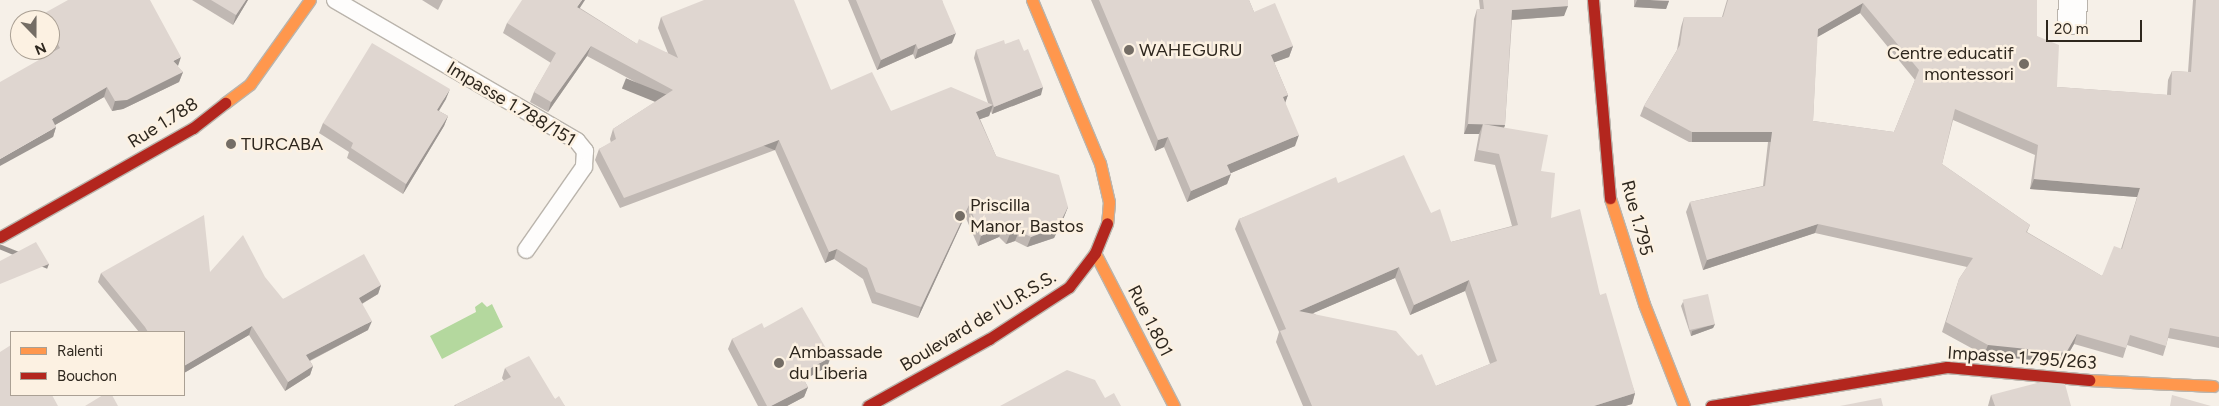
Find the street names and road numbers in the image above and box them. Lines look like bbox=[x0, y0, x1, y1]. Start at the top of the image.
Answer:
street label: Impasse 1.788/151 bbox=[443, 57, 579, 151]
street label: Rue 1.788 bbox=[124, 93, 202, 153]
street label: Rue 1.795 bbox=[1617, 178, 1657, 258]
street label: Boulevard de l'U.R.S.S. bbox=[896, 266, 1060, 376]
street label: Rue 1.801 bbox=[1123, 282, 1177, 360]
street label: Impasse 1.795/263 bbox=[1947, 342, 2097, 374]

